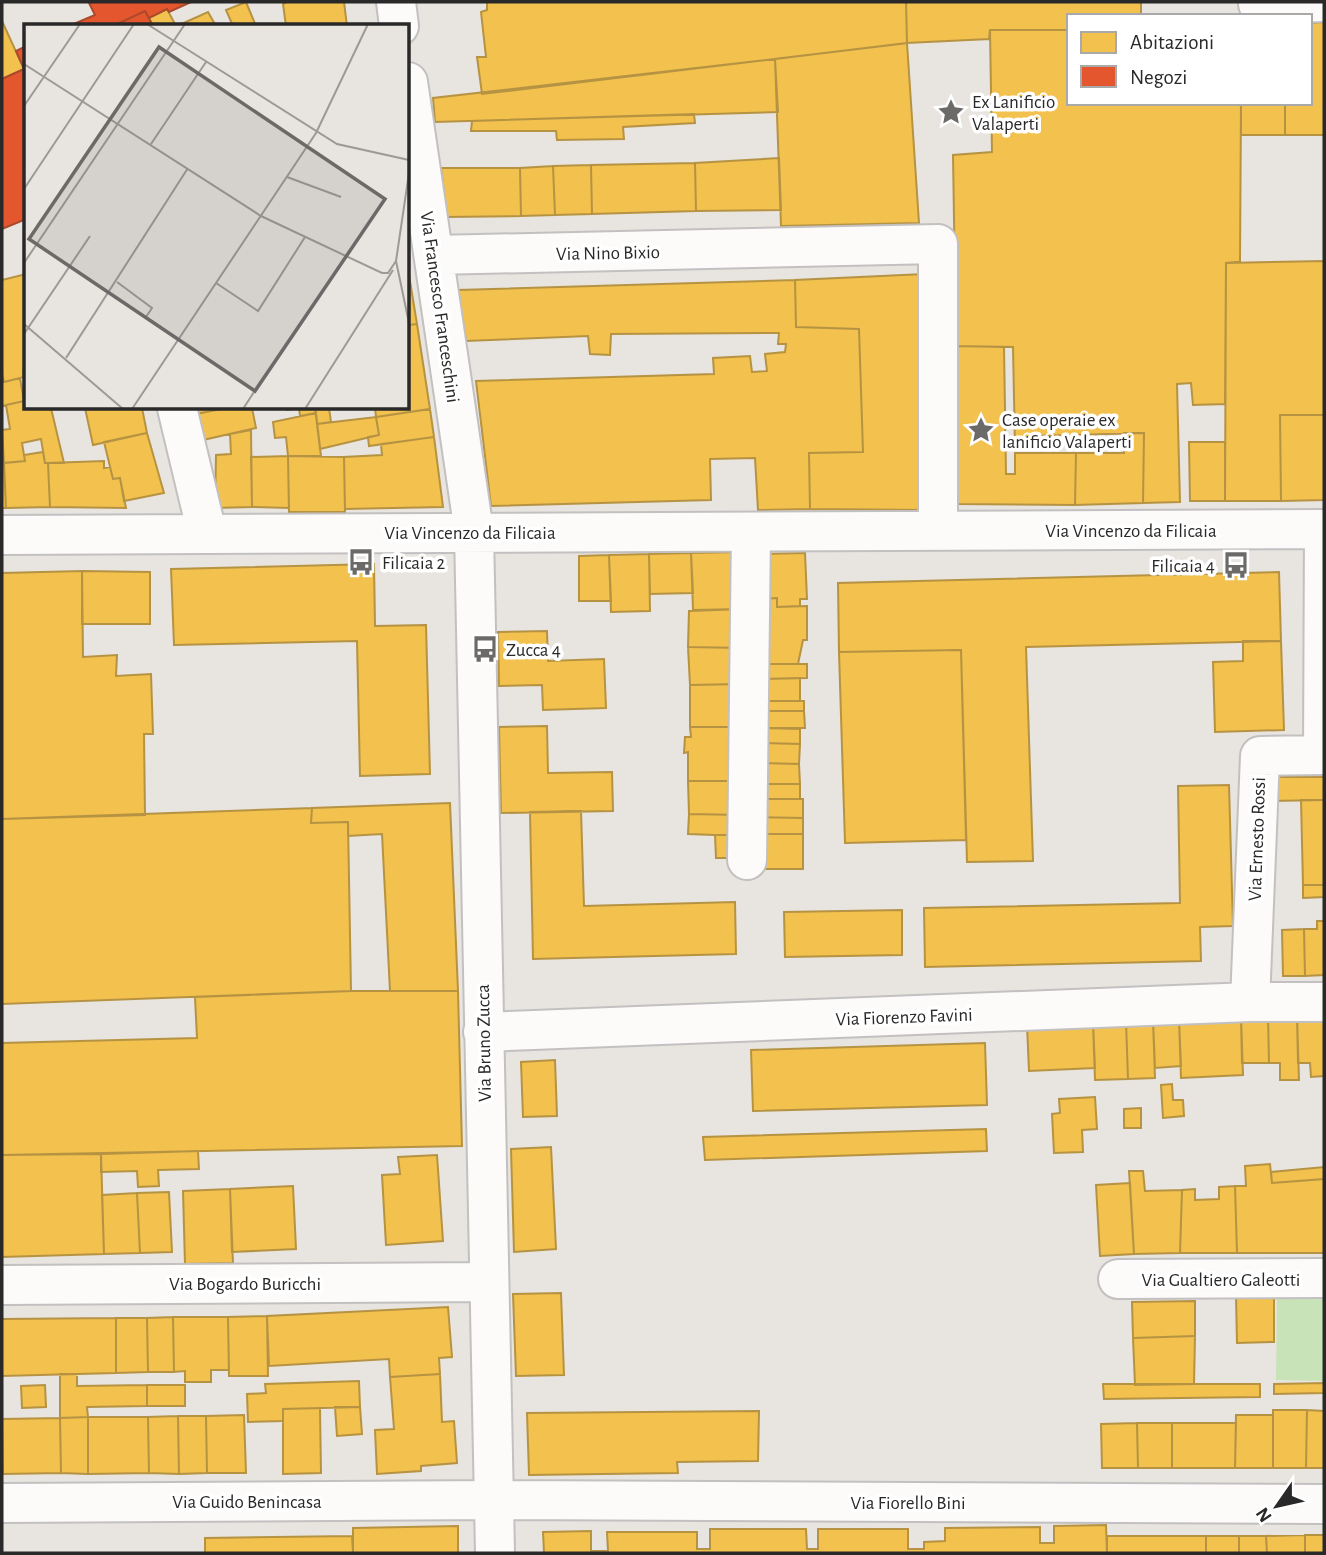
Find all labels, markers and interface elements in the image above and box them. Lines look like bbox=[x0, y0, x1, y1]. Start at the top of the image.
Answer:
legend bbox=[1067, 14, 1312, 105]
inset map bbox=[24, 24, 410, 410]
text: Abitazioni bbox=[1130, 32, 1214, 53]
text: Negozi bbox=[1130, 67, 1187, 88]
place label: Ex Lanificio Valaperti bbox=[972, 93, 1055, 134]
place icon: Ex Lanificio Valaperti bbox=[936, 97, 966, 127]
street label: Via Francesco Franceschini bbox=[417, 210, 462, 404]
street label: Via Nino Bixio bbox=[556, 243, 660, 264]
place label: Case operaie ex lanificio Valaperti bbox=[1002, 411, 1132, 452]
place icon: Case operaie ex lanificio Valaperti bbox=[966, 415, 996, 445]
street label: Via Vincenzo da Filicaia bbox=[1045, 522, 1217, 541]
street label: Via Vincenzo da Filicaia bbox=[384, 524, 556, 543]
bus stop icon: Filicaia 2 bbox=[346, 547, 376, 577]
bus stop icon: Filicaia 4 bbox=[1221, 550, 1251, 580]
place label: Filicaia 2 bbox=[382, 554, 446, 573]
place label: Filicaia 4 bbox=[1151, 557, 1215, 576]
bus stop icon: Zucca 4 bbox=[470, 634, 500, 664]
place label: Zucca 4 bbox=[506, 641, 561, 660]
street label: Via Ernesto Rossi bbox=[1246, 777, 1269, 901]
street label: Via Bruno Zucca bbox=[474, 984, 495, 1102]
street label: Via Fiorenzo Favini bbox=[835, 1006, 973, 1029]
street label: Via Gualtiero Galeotti bbox=[1142, 1271, 1300, 1290]
street label: Via Bogardo Buricchi bbox=[169, 1275, 321, 1294]
north arrow bbox=[1242, 1471, 1312, 1541]
street label: Via Guido Benincasa bbox=[172, 1493, 322, 1512]
street label: Via Fiorello Bini bbox=[850, 1494, 966, 1513]
text: N bbox=[1253, 1504, 1276, 1525]

